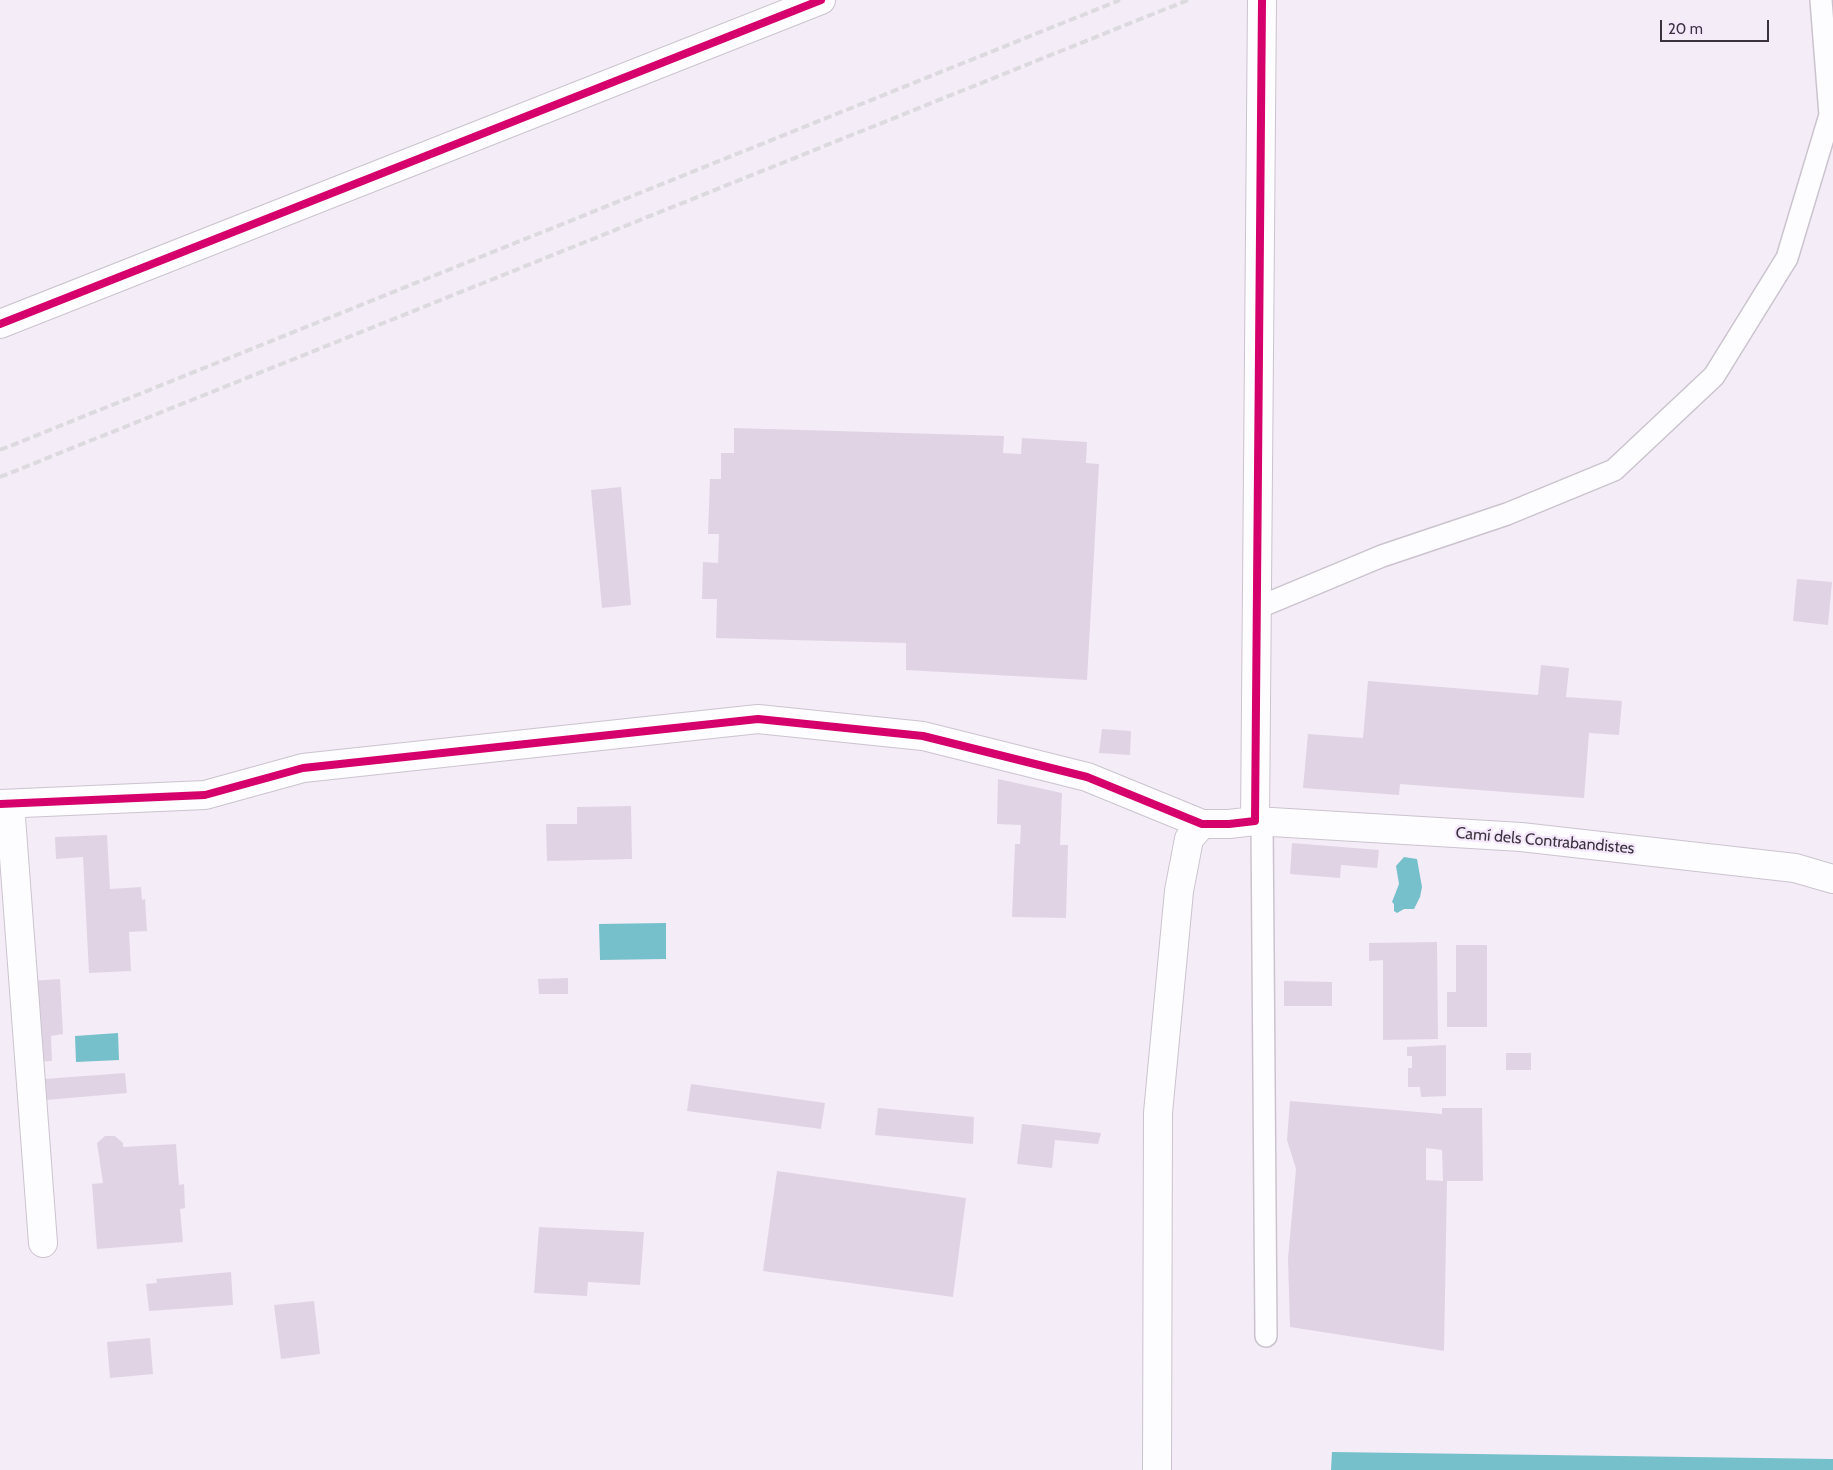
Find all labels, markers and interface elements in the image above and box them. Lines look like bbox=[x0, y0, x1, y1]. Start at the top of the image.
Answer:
scale bar bbox=[1663, 10, 1772, 42]
text: 20 m bbox=[1668, 20, 1703, 38]
street label: Camí dels Contrabandistes bbox=[1455, 824, 1635, 858]

